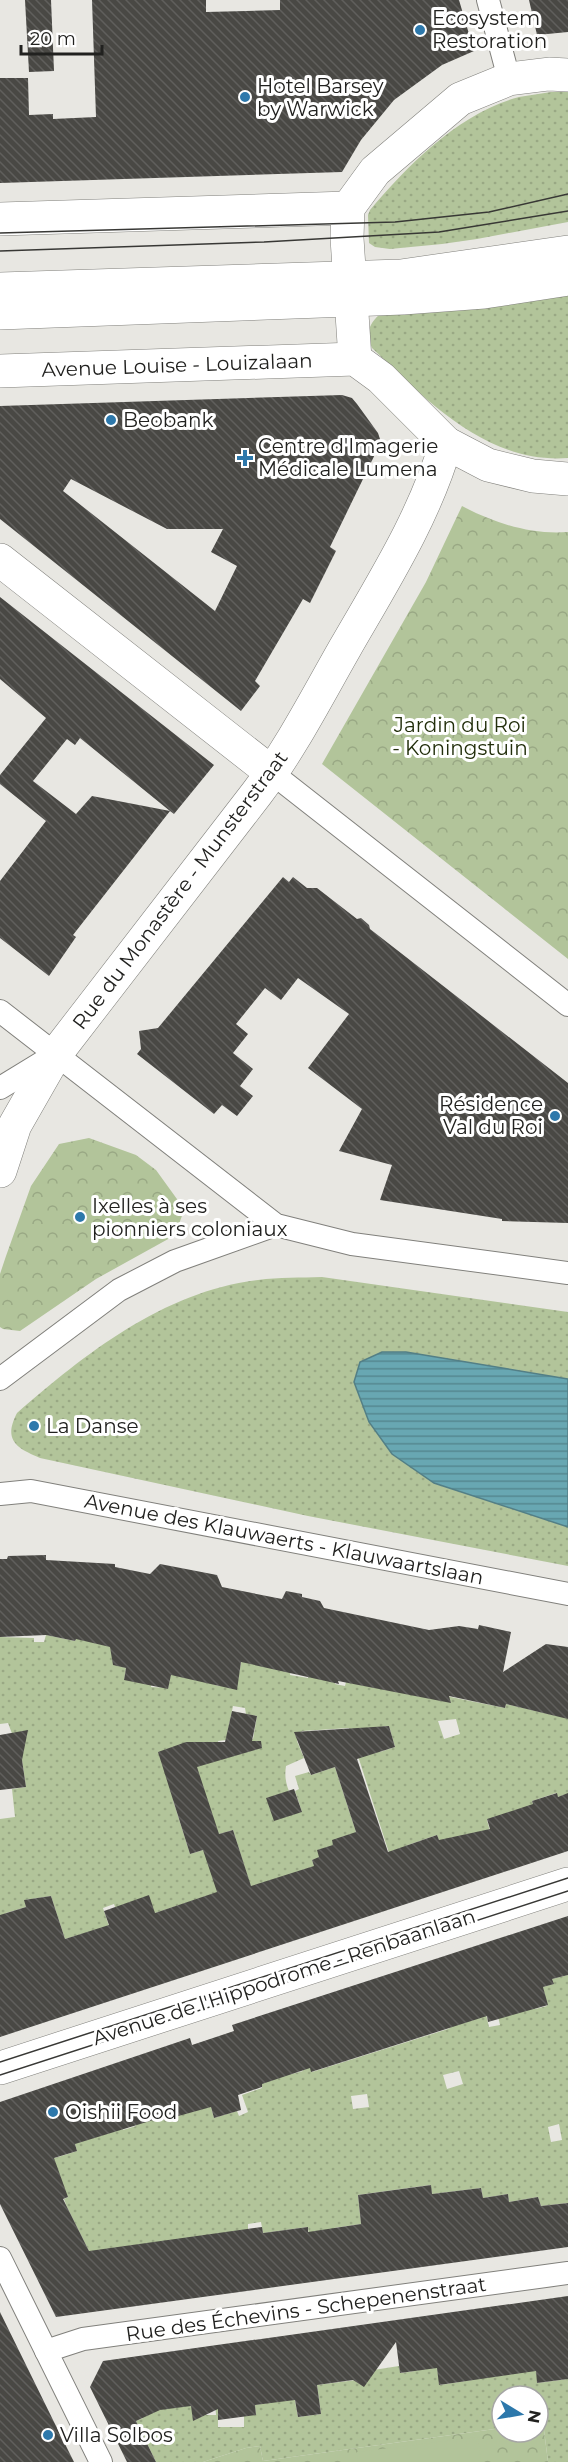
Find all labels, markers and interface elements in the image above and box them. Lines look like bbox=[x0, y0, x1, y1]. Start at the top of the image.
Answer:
place label: Ecosystem Restoration bbox=[432, 6, 547, 53]
scale bar bbox=[21, 18, 102, 56]
marker: Ecosystem Restoration bbox=[413, 23, 427, 37]
text: 20 m bbox=[30, 28, 76, 50]
place label: Hotel Barsey by Warwick bbox=[257, 74, 384, 121]
marker: Hotel Barsey by Warwick bbox=[238, 90, 252, 104]
street label: Avenue Louise - Louizalaan bbox=[41, 348, 313, 382]
place label: Beobank bbox=[123, 408, 214, 432]
marker: Beobank bbox=[104, 413, 118, 427]
place label: Centre d'Imagerie Médicale Lumena bbox=[258, 434, 438, 481]
marker: Centre d'Imagerie Médicale Lumena bbox=[236, 449, 254, 467]
park label: Jardin du Roi - Koningstuin bbox=[392, 713, 528, 760]
street label: Rue du Monastère - Munsterstraat bbox=[67, 746, 293, 1034]
place label: Résidence Val du Roi bbox=[439, 1092, 543, 1139]
marker: Résidence Val du Roi bbox=[548, 1109, 562, 1123]
place label: Ixelles à ses pionniers coloniaux bbox=[92, 1194, 288, 1241]
marker: Ixelles à ses pionniers coloniaux bbox=[73, 1210, 87, 1224]
place label: La Danse bbox=[46, 1414, 139, 1438]
marker: La Danse bbox=[27, 1419, 41, 1433]
street label: Avenue des Klauwaerts - Klauwaartslaan bbox=[82, 1488, 486, 1590]
street label: Avenue de l'Hippodrome - Renbaanlaan bbox=[90, 1904, 478, 2050]
place label: Oishii Food bbox=[65, 2100, 177, 2124]
marker: Oishii Food bbox=[46, 2105, 60, 2119]
street label: Rue des Échevins - Schepenenstraat bbox=[124, 2272, 488, 2346]
north arrow bbox=[490, 2384, 550, 2444]
text: N bbox=[524, 2409, 545, 2425]
place label: Villa Solbos bbox=[60, 2423, 173, 2447]
marker: Villa Solbos bbox=[41, 2428, 55, 2442]

